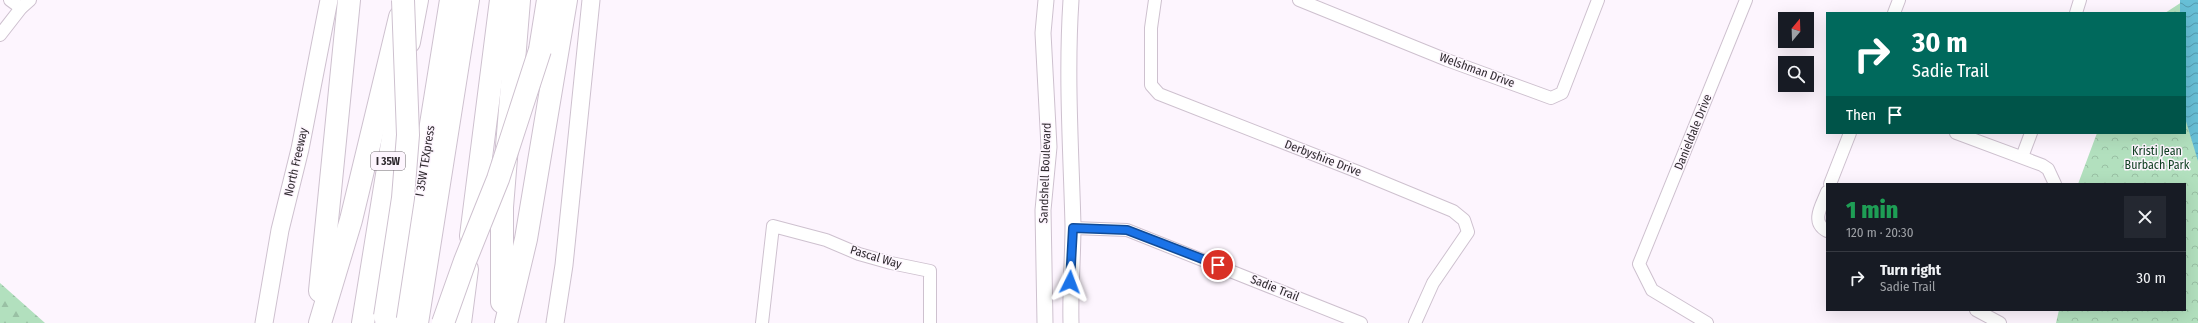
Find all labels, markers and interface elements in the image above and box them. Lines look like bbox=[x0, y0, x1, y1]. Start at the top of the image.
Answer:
north arrow bbox=[1778, 12, 1814, 48]
map controls bbox=[1778, 12, 1814, 92]
text: 30 m bbox=[1912, 26, 1968, 59]
icon: right bbox=[1846, 28, 1898, 80]
street label: Welshman Drive bbox=[1437, 50, 1517, 90]
button: search bbox=[1778, 56, 1814, 92]
text: Sadie Trail bbox=[1912, 60, 1989, 82]
street label: Danieldale Drive bbox=[1671, 92, 1715, 172]
icon: arrive bbox=[1884, 104, 1906, 126]
text: Then bbox=[1846, 106, 1876, 124]
street label: Sandshell Boulevard bbox=[1036, 122, 1054, 224]
street label: I 35W TEXpress bbox=[412, 124, 438, 198]
street label: North Freeway bbox=[281, 126, 311, 198]
street label: Derbyshire Drive bbox=[1283, 137, 1363, 179]
park label: Kristi Jean Burbach Park bbox=[2125, 144, 2190, 172]
road number: I 35W bbox=[371, 152, 405, 170]
text: 1 min bbox=[1846, 196, 1898, 224]
button: close bbox=[2124, 196, 2166, 238]
text: 120 m · 20:30 bbox=[1846, 225, 1914, 240]
street label: Pascal Way bbox=[849, 243, 904, 272]
pin bbox=[1201, 248, 1235, 282]
icon: arrive bbox=[1207, 254, 1229, 276]
position arrow bbox=[1049, 261, 1091, 303]
text: Turn right bbox=[1880, 261, 1941, 279]
icon: right bbox=[1846, 267, 1868, 289]
text: 30 m bbox=[2136, 269, 2166, 287]
street label: Sadie Trail bbox=[1249, 272, 1301, 304]
text: Sadie Trail bbox=[1880, 279, 1935, 294]

